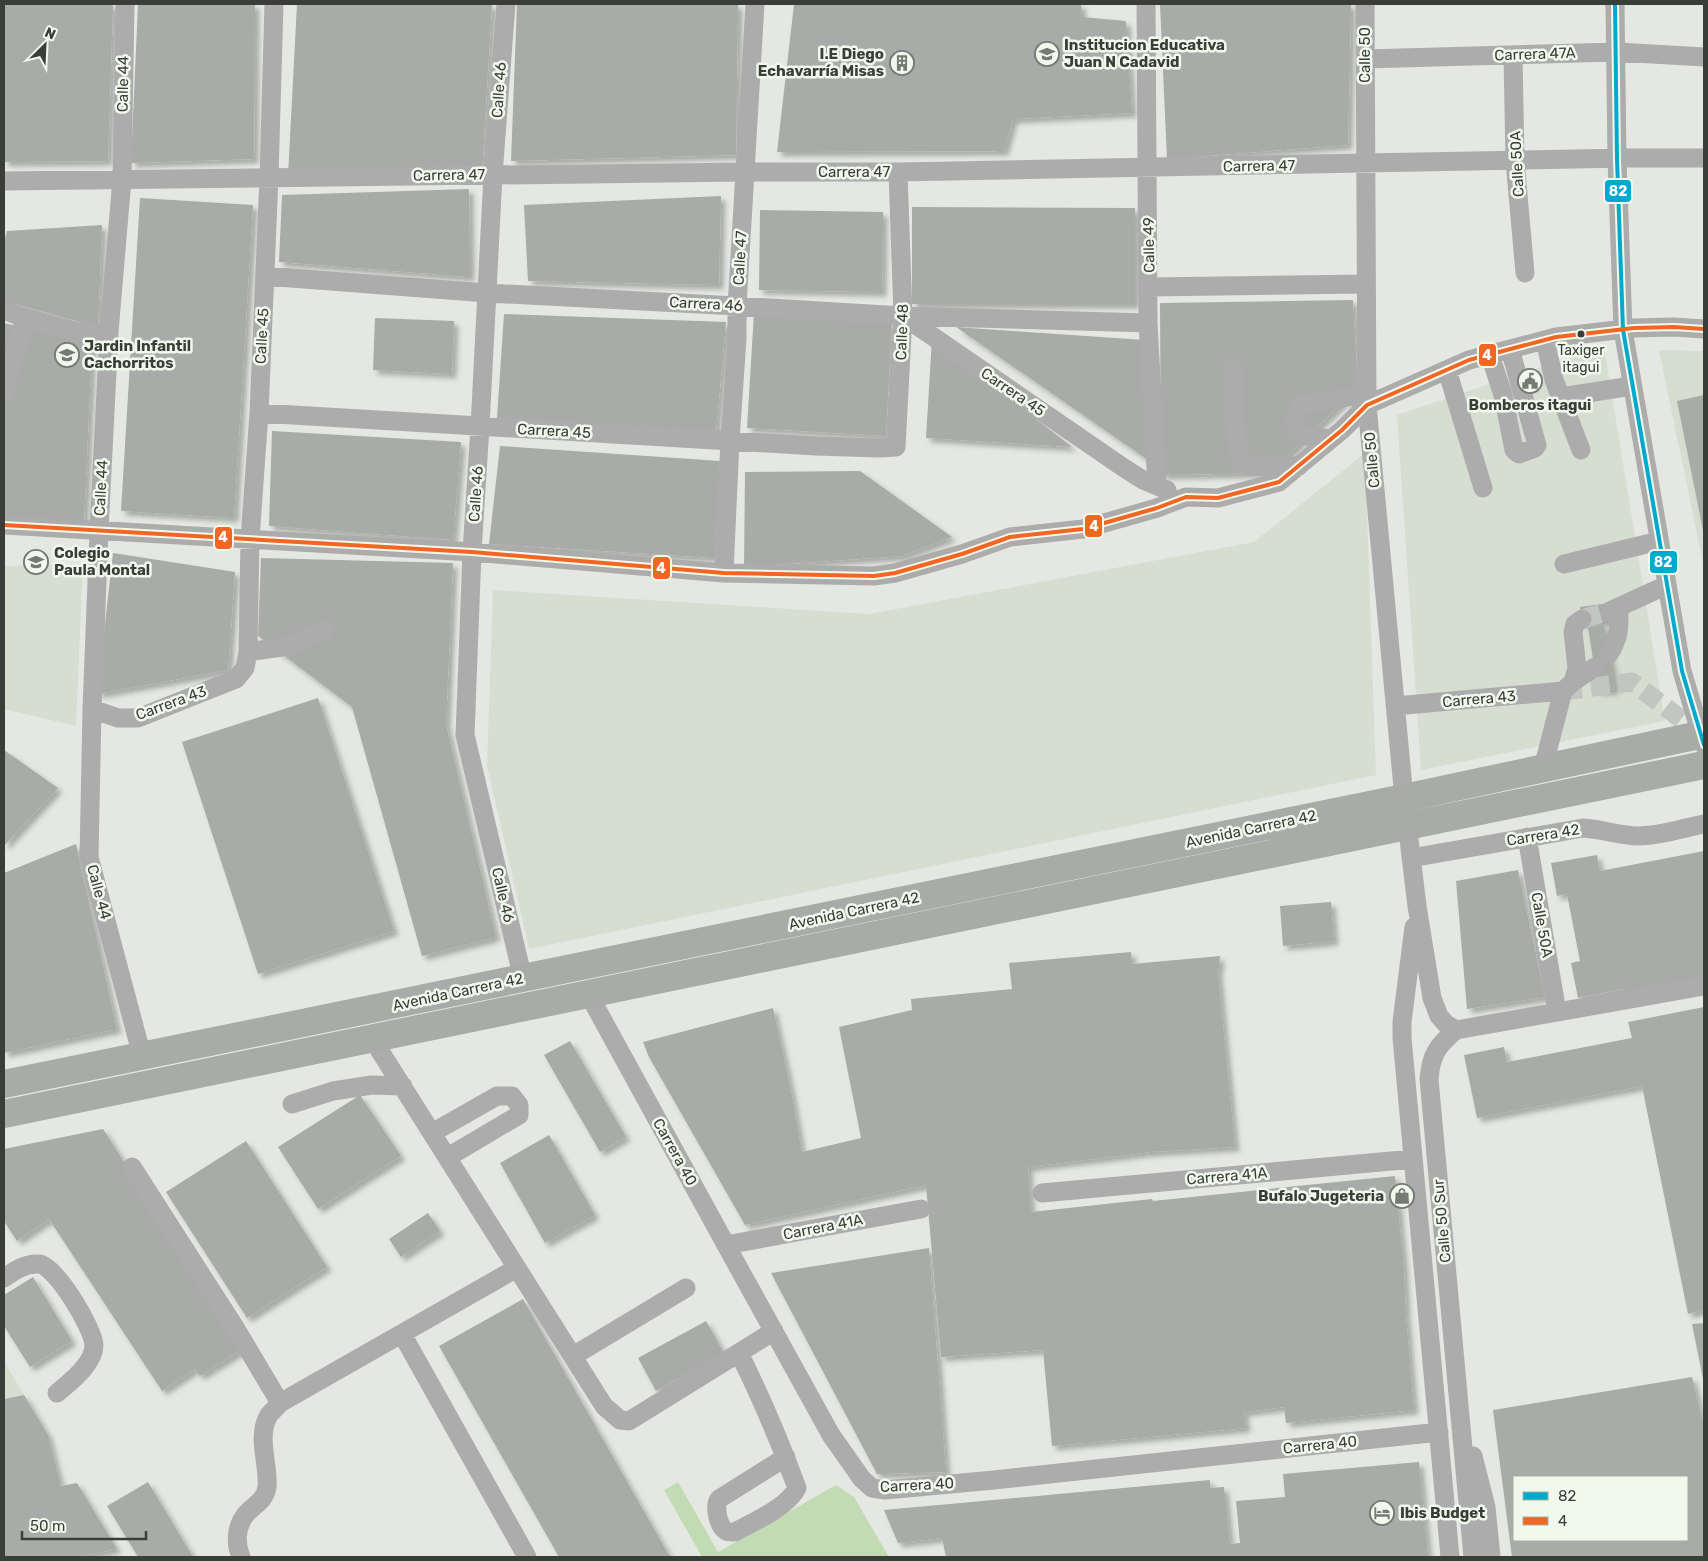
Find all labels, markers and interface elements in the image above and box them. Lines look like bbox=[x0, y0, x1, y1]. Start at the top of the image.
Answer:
north arrow bbox=[20, 20, 70, 70]
text: N bbox=[42, 24, 58, 43]
street label: Calle 50 bbox=[1356, 27, 1374, 83]
place label: Institucion Educativa Juan N Cadavid bbox=[1064, 36, 1225, 71]
school or university icon: Institucion Educativa Juan N Cadavid bbox=[1034, 41, 1060, 67]
street label: Carrera 47A bbox=[1494, 44, 1576, 64]
place label: I.E Diego Echavarría Misas bbox=[758, 45, 884, 80]
building icon: I.E Diego Echavarría Misas bbox=[889, 50, 915, 76]
street label: Calle 44 bbox=[114, 56, 132, 112]
street label: Calle 46 bbox=[488, 61, 510, 119]
street label: Calle 50A bbox=[1506, 131, 1528, 197]
street label: Carrera 47 bbox=[1223, 156, 1296, 176]
street label: Carrera 47 bbox=[818, 163, 890, 181]
street label: Carrera 47 bbox=[413, 165, 486, 185]
line badge: 82 bbox=[1604, 179, 1632, 203]
text: 82 bbox=[1609, 183, 1627, 200]
street label: Calle 49 bbox=[1140, 217, 1158, 273]
street label: Calle 47 bbox=[730, 230, 750, 286]
street label: Carrera 46 bbox=[669, 293, 743, 315]
street label: Calle 48 bbox=[892, 303, 912, 361]
street label: Calle 45 bbox=[252, 308, 272, 364]
marker: Taxiger itagui bbox=[1576, 329, 1586, 339]
place label: Jardin Infantil Cachorritos bbox=[84, 337, 191, 372]
school or university icon: Jardin Infantil Cachorritos bbox=[54, 342, 80, 368]
place label: Taxiger itagui bbox=[1558, 342, 1605, 376]
line badge: 4 bbox=[1478, 343, 1497, 367]
text: 4 bbox=[1482, 347, 1492, 364]
street label: Carrera 45 bbox=[977, 364, 1049, 420]
public building icon: Bomberos itagui bbox=[1517, 368, 1543, 394]
place label: Bomberos itagui bbox=[1469, 396, 1591, 414]
street label: Carrera 45 bbox=[517, 420, 591, 442]
street label: Calle 50 bbox=[1361, 431, 1383, 489]
street label: Calle 44 bbox=[91, 459, 111, 517]
street label: Calle 46 bbox=[465, 465, 487, 523]
line badge: 4 bbox=[1084, 514, 1103, 538]
text: 4 bbox=[1089, 518, 1099, 535]
line badge: 4 bbox=[214, 526, 233, 550]
text: 4 bbox=[218, 529, 228, 546]
place label: Colegio Paula Montal bbox=[54, 544, 150, 579]
school or university icon: Colegio Paula Montal bbox=[23, 549, 49, 575]
line badge: 82 bbox=[1649, 550, 1678, 574]
text: 82 bbox=[1654, 554, 1672, 571]
line badge: 4 bbox=[652, 556, 671, 580]
text: 4 bbox=[656, 560, 666, 577]
street label: Carrera 43 bbox=[133, 682, 209, 724]
street label: Carrera 43 bbox=[1441, 687, 1517, 711]
street label: Avenida Carrera 42 bbox=[1184, 806, 1318, 852]
street label: Carrera 42 bbox=[1505, 820, 1581, 850]
street label: Calle 44 bbox=[83, 862, 115, 922]
street label: Calle 46 bbox=[488, 866, 518, 924]
street label: Avenida Carrera 42 bbox=[787, 888, 921, 934]
street label: Calle 50A bbox=[1527, 891, 1557, 959]
street label: Avenida Carrera 42 bbox=[391, 969, 525, 1015]
street label: Carrera 40 bbox=[649, 1115, 701, 1189]
street label: Carrera 41A bbox=[1186, 1164, 1268, 1188]
street label: Calle 50 Sur bbox=[1429, 1178, 1455, 1264]
shop icon: Bufalo Jugeteria bbox=[1389, 1183, 1415, 1209]
place label: Bufalo Jugeteria bbox=[1258, 1187, 1384, 1205]
street label: Carrera 41A bbox=[782, 1210, 864, 1244]
street label: Carrera 40 bbox=[1282, 1432, 1358, 1458]
street label: Carrera 40 bbox=[879, 1474, 955, 1496]
legend bbox=[1513, 1476, 1688, 1541]
text: 82 bbox=[1558, 1487, 1577, 1505]
hotel icon: Ibis Budget bbox=[1369, 1500, 1395, 1526]
place label: Ibis Budget bbox=[1400, 1504, 1485, 1522]
scale bar bbox=[22, 1508, 146, 1540]
text: 4 bbox=[1558, 1512, 1567, 1530]
text: 50 m bbox=[30, 1517, 65, 1535]

